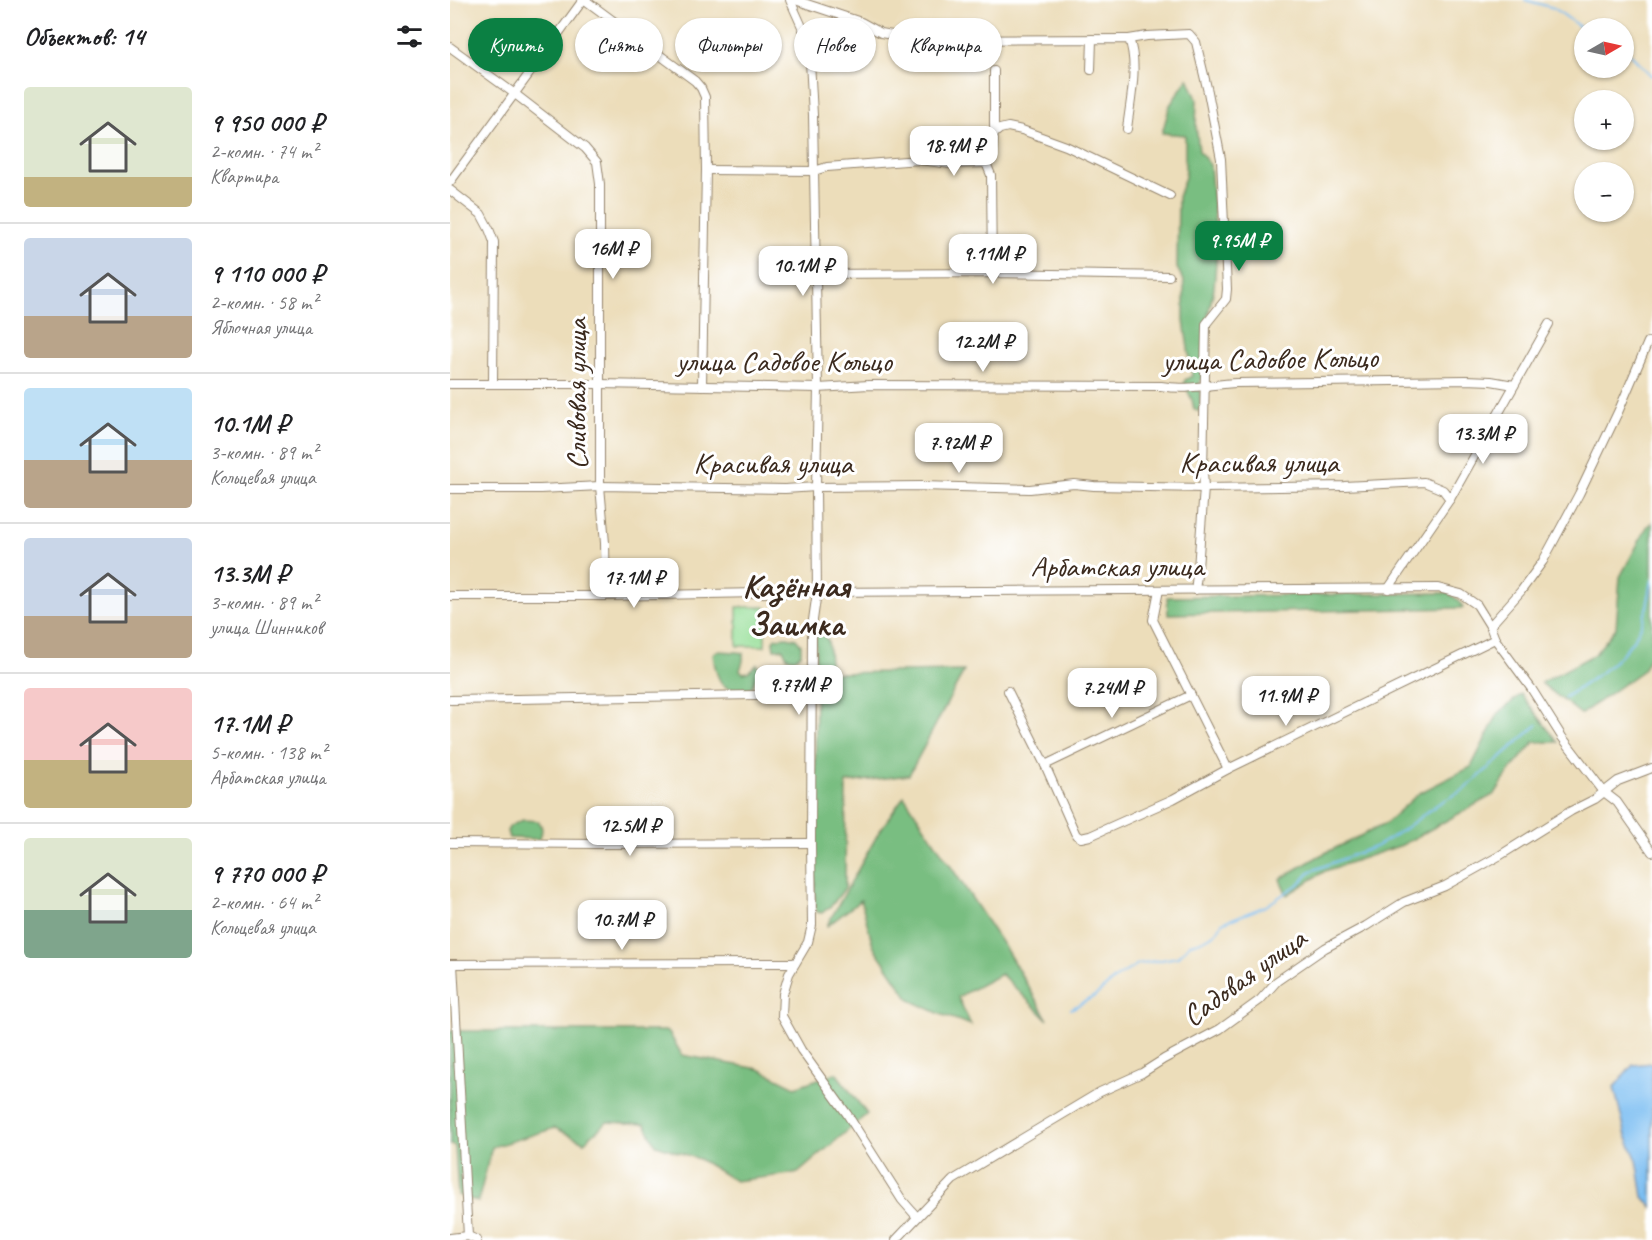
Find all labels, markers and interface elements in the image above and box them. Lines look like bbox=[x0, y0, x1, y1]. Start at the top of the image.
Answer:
chip: Купить bbox=[468, 18, 563, 72]
chip: Снять bbox=[575, 18, 663, 72]
chip: Фильтры bbox=[675, 18, 782, 72]
chip: Новое bbox=[794, 18, 876, 72]
chip: Квартира bbox=[888, 18, 1002, 72]
north arrow bbox=[1574, 18, 1634, 78]
map controls bbox=[1574, 18, 1634, 222]
text: Объектов: 14 bbox=[24, 20, 144, 53]
icon: filters bbox=[393, 20, 426, 53]
button: + bbox=[1574, 90, 1634, 150]
text: 9 950 000 ₽ bbox=[210, 106, 323, 139]
icon: home bbox=[72, 111, 144, 183]
pin: 18.9M ₽ bbox=[899, 126, 1009, 177]
text: 18.9M ₽ bbox=[924, 133, 984, 158]
text: 2-комн. · 74 m² bbox=[210, 139, 318, 164]
button: − bbox=[1574, 162, 1634, 222]
text: Квартира bbox=[210, 164, 278, 189]
pin: 9.95M ₽ bbox=[1184, 221, 1294, 272]
text: 9.95M ₽ bbox=[1209, 228, 1269, 253]
pin: 16M ₽ bbox=[571, 229, 655, 280]
pin: 9.11M ₽ bbox=[938, 234, 1048, 285]
text: 16M ₽ bbox=[589, 236, 637, 261]
text: 9.11M ₽ bbox=[963, 241, 1023, 266]
pin: 10.1M ₽ bbox=[748, 246, 858, 297]
text: 10.1M ₽ bbox=[773, 253, 833, 278]
text: 9 110 000 ₽ bbox=[210, 257, 324, 290]
icon: home bbox=[72, 262, 144, 334]
text: 2-комн. · 58 m² bbox=[210, 290, 318, 315]
text: Яблочная улица bbox=[210, 315, 312, 340]
street label: Сливовая улица bbox=[557, 317, 595, 470]
pin: 12.2M ₽ bbox=[928, 322, 1038, 373]
text: 12.2M ₽ bbox=[953, 329, 1013, 354]
street label: улица Садовое Кольцо bbox=[1160, 338, 1380, 380]
street label: улица Садовое Кольцо bbox=[674, 342, 893, 380]
text: 10.1M ₽ bbox=[210, 407, 289, 440]
icon: home bbox=[72, 412, 144, 484]
pin: 13.3M ₽ bbox=[1428, 414, 1538, 465]
text: 13.3M ₽ bbox=[1453, 421, 1513, 446]
pin: 7.92M ₽ bbox=[904, 423, 1014, 474]
text: 7.92M ₽ bbox=[929, 430, 989, 455]
text: 3-комн. · 89 m² bbox=[210, 440, 318, 465]
street label: Красивая улица bbox=[1179, 443, 1340, 481]
street label: Красивая улица bbox=[693, 444, 854, 482]
text: Кольцевая улица bbox=[210, 465, 316, 490]
street label: Арбатская улица bbox=[1030, 547, 1206, 585]
text: 13.3M ₽ bbox=[210, 557, 289, 590]
pin: 17.1M ₽ bbox=[579, 558, 689, 609]
icon: home bbox=[72, 562, 144, 634]
text: 17.1M ₽ bbox=[604, 565, 664, 590]
district label: Казённая Заимка bbox=[742, 565, 852, 645]
text: 3-комн. · 89 m² bbox=[210, 590, 318, 615]
text: улица Шинников bbox=[210, 615, 323, 640]
pin: 9.77M ₽ bbox=[744, 665, 854, 716]
pin: 7.24M ₽ bbox=[1057, 668, 1167, 719]
text: 9.77M ₽ bbox=[769, 672, 829, 697]
text: 7.24M ₽ bbox=[1082, 675, 1142, 700]
pin: 11.9M ₽ bbox=[1231, 676, 1341, 727]
text: 11.9M ₽ bbox=[1256, 683, 1316, 708]
text: 17.1M ₽ bbox=[210, 707, 289, 740]
icon: home bbox=[72, 712, 144, 784]
text: 5-комн. · 138 m² bbox=[210, 740, 327, 765]
text: Арбатская улица bbox=[210, 765, 326, 790]
pin: 12.5M ₽ bbox=[575, 806, 685, 857]
text: 12.5M ₽ bbox=[600, 813, 660, 838]
text: 9 770 000 ₽ bbox=[210, 857, 324, 890]
icon: home bbox=[72, 862, 144, 934]
text: 2-комн. · 64 m² bbox=[210, 890, 318, 915]
pin: 10.7M ₽ bbox=[567, 900, 677, 951]
text: 10.7M ₽ bbox=[592, 907, 652, 932]
text: Кольцевая улица bbox=[210, 915, 316, 940]
street label: Садовая улица bbox=[1175, 918, 1315, 1035]

